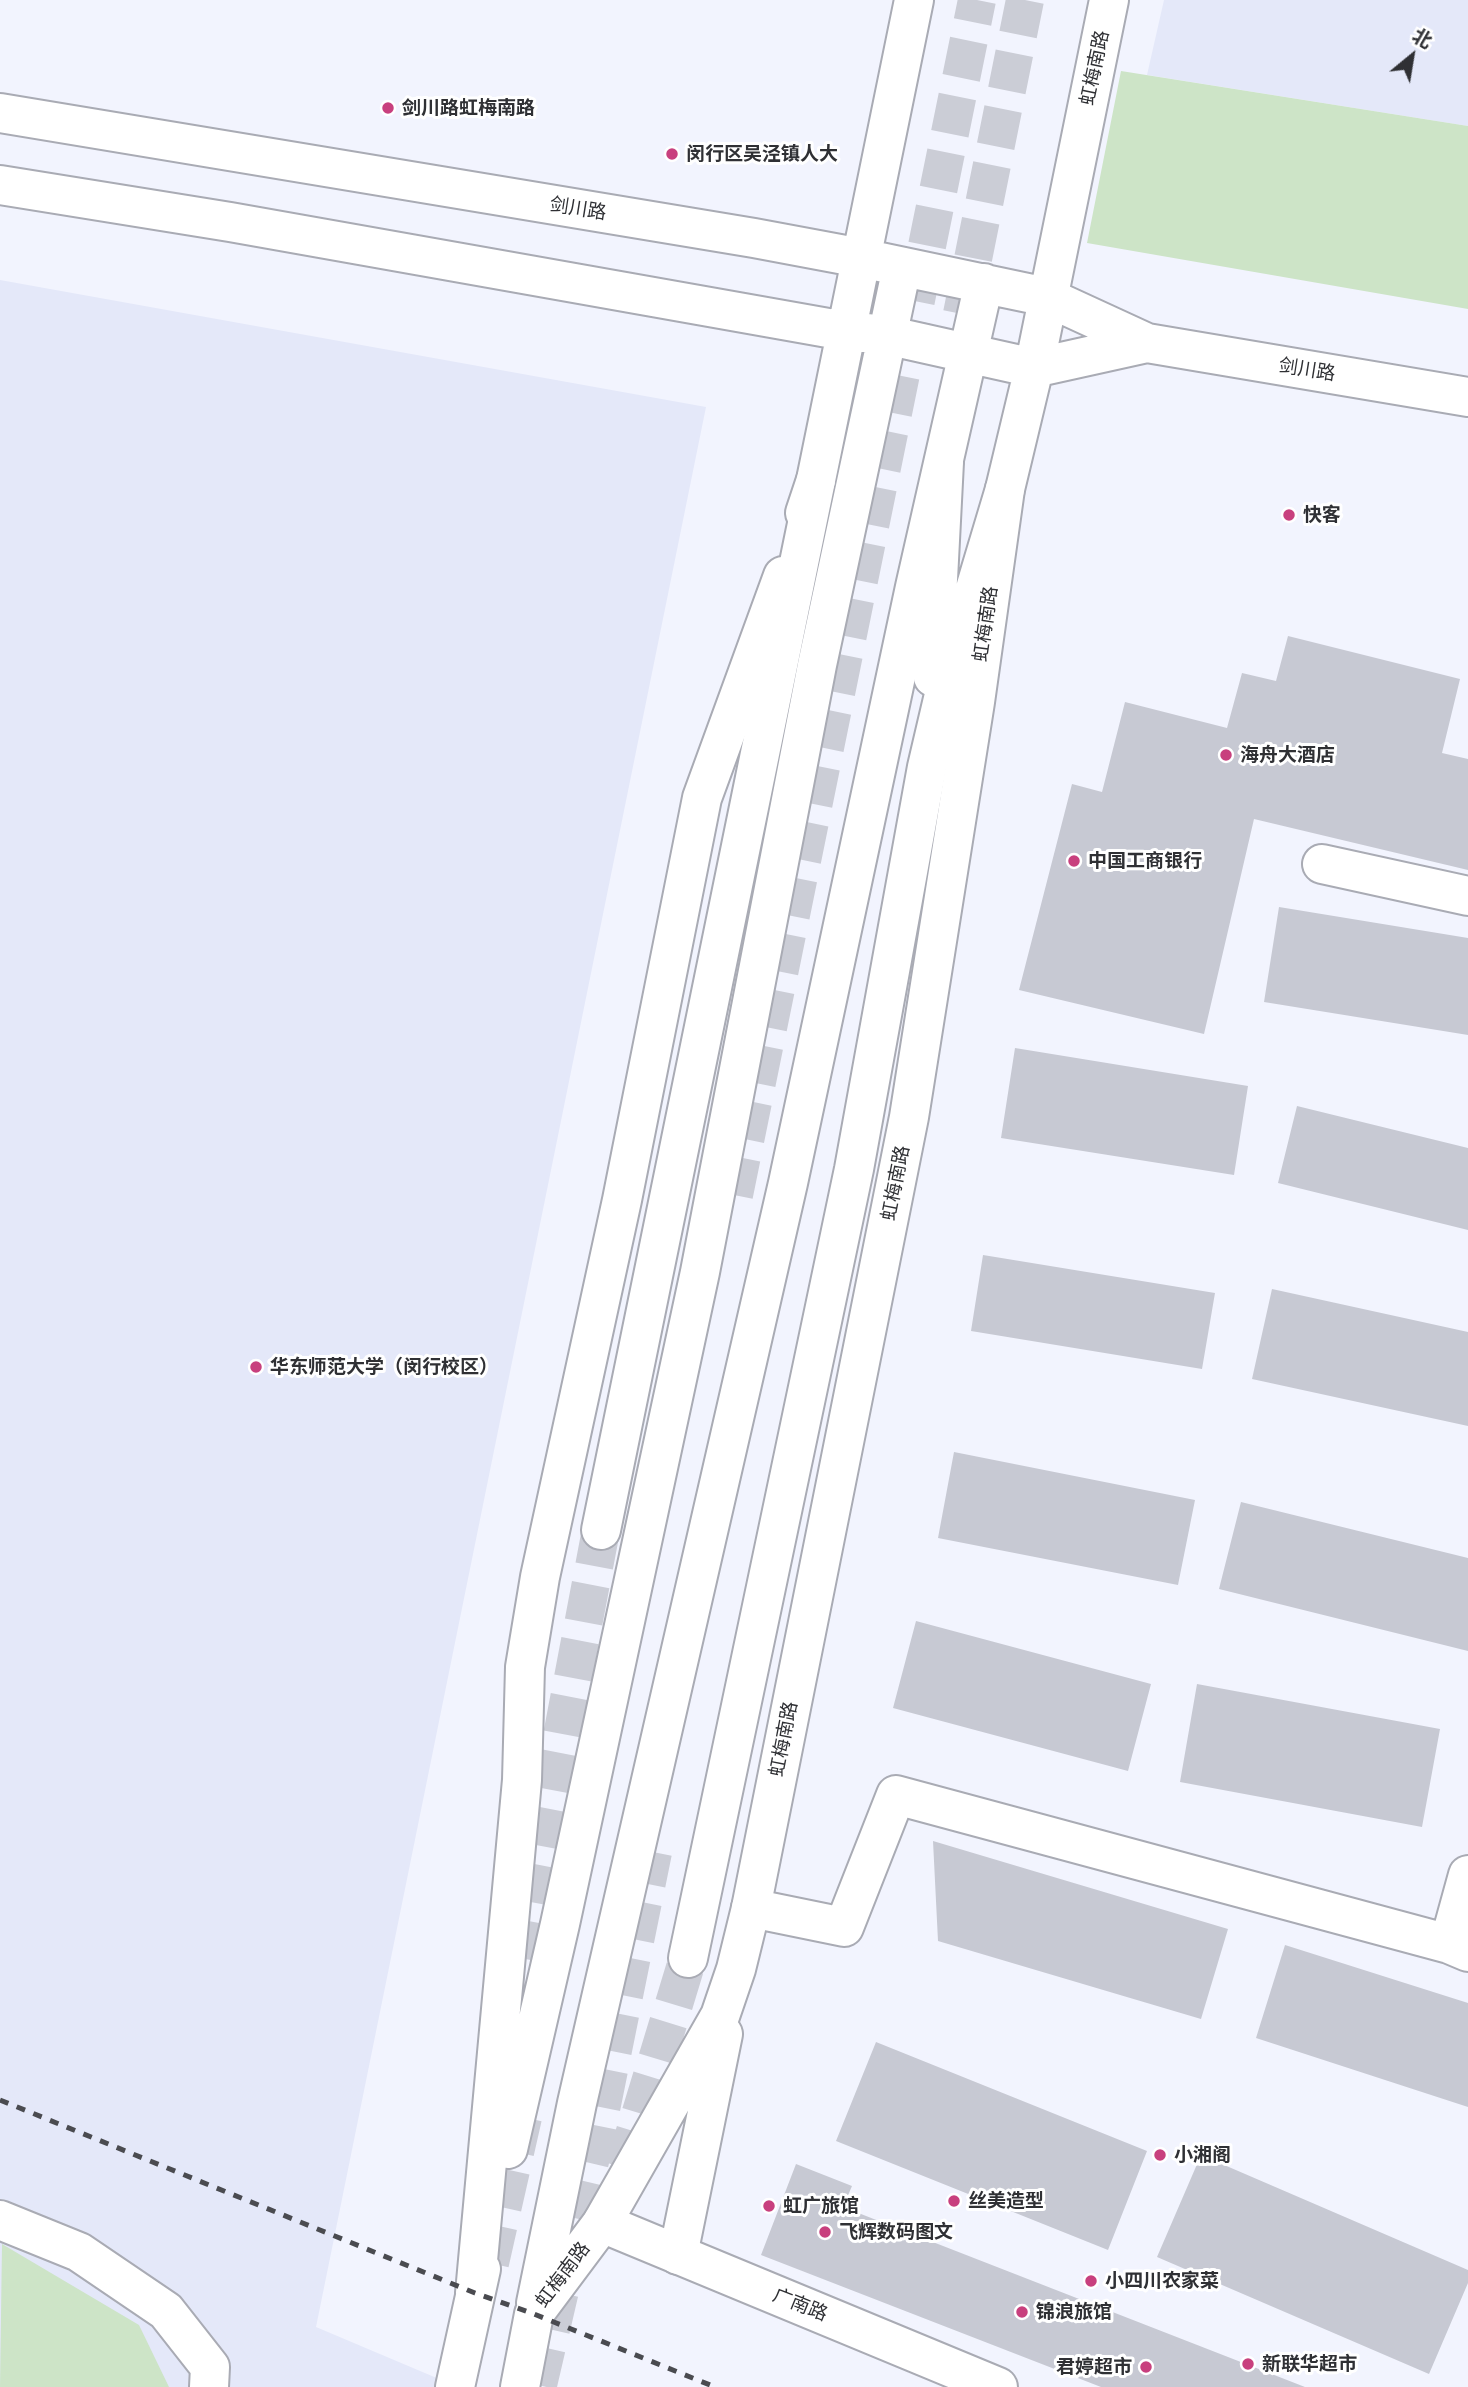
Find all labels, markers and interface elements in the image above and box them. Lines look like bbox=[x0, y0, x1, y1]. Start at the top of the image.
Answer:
north arrow bbox=[1377, 21, 1447, 91]
text: 北 bbox=[1408, 23, 1437, 53]
street label: 虹梅南路 bbox=[1076, 28, 1114, 108]
place label: 剑川路虹梅南路 bbox=[402, 97, 535, 119]
marker: 剑川路虹梅南路 bbox=[380, 100, 396, 116]
place label: 闵行区吴泾镇人大 bbox=[686, 143, 838, 165]
marker: 闵行区吴泾镇人大 bbox=[664, 146, 680, 162]
street label: 剑川路 bbox=[548, 193, 608, 225]
street label: 剑川路 bbox=[1277, 354, 1337, 386]
place label: 快客 bbox=[1303, 504, 1341, 526]
marker: 快客 bbox=[1281, 507, 1297, 523]
street label: 虹梅南路 bbox=[969, 585, 1003, 663]
place label: 海舟大酒店 bbox=[1240, 744, 1335, 766]
marker: 海舟大酒店 bbox=[1218, 747, 1234, 763]
place label: 中国工商银行 bbox=[1088, 850, 1202, 872]
marker: 中国工商银行 bbox=[1066, 853, 1082, 869]
street label: 虹梅南路 bbox=[878, 1144, 914, 1222]
place label: 华东师范大学（闵行校区） bbox=[270, 1356, 498, 1378]
marker: 华东师范大学（闵行校区） bbox=[248, 1359, 264, 1375]
street label: 虹梅南路 bbox=[766, 1700, 802, 1778]
place label: 小湘阁 bbox=[1174, 2144, 1231, 2166]
marker: 小湘阁 bbox=[1152, 2147, 1168, 2163]
place label: 丝美造型 bbox=[968, 2190, 1044, 2212]
marker: 丝美造型 bbox=[946, 2193, 962, 2209]
place label: 虹广旅馆 bbox=[783, 2195, 859, 2217]
marker: 虹广旅馆 bbox=[761, 2198, 777, 2214]
place label: 飞辉数码图文 bbox=[839, 2221, 953, 2243]
marker: 飞辉数码图文 bbox=[817, 2224, 833, 2240]
street label: 虹梅南路 bbox=[531, 2238, 595, 2312]
place label: 小四川农家菜 bbox=[1105, 2270, 1219, 2292]
marker: 小四川农家菜 bbox=[1083, 2273, 1099, 2289]
street label: 广南路 bbox=[769, 2284, 831, 2326]
place label: 锦浪旅馆 bbox=[1036, 2301, 1112, 2323]
marker: 锦浪旅馆 bbox=[1014, 2304, 1030, 2320]
place label: 新联华超市 bbox=[1262, 2353, 1357, 2375]
place label: 君婷超市 bbox=[1056, 2356, 1132, 2378]
marker: 新联华超市 bbox=[1240, 2356, 1256, 2372]
marker: 君婷超市 bbox=[1138, 2359, 1154, 2375]

